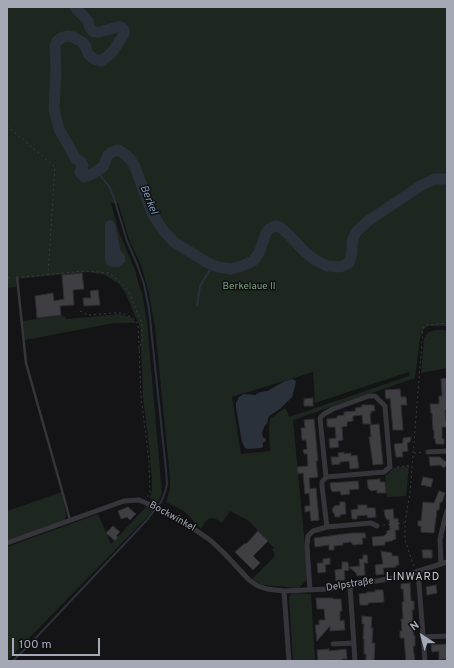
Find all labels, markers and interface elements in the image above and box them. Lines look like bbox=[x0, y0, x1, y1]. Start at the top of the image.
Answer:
water label: Berkel bbox=[136, 183, 160, 217]
park label: Berkelaue II bbox=[222, 281, 276, 293]
street label: Bockwinkel bbox=[147, 499, 197, 535]
district label: LINWARD bbox=[386, 571, 440, 585]
street label: Delpstraße bbox=[325, 575, 375, 595]
north arrow bbox=[402, 616, 442, 656]
text: N bbox=[408, 618, 422, 634]
scale bar bbox=[14, 630, 102, 656]
text: 100 m bbox=[19, 637, 52, 653]

